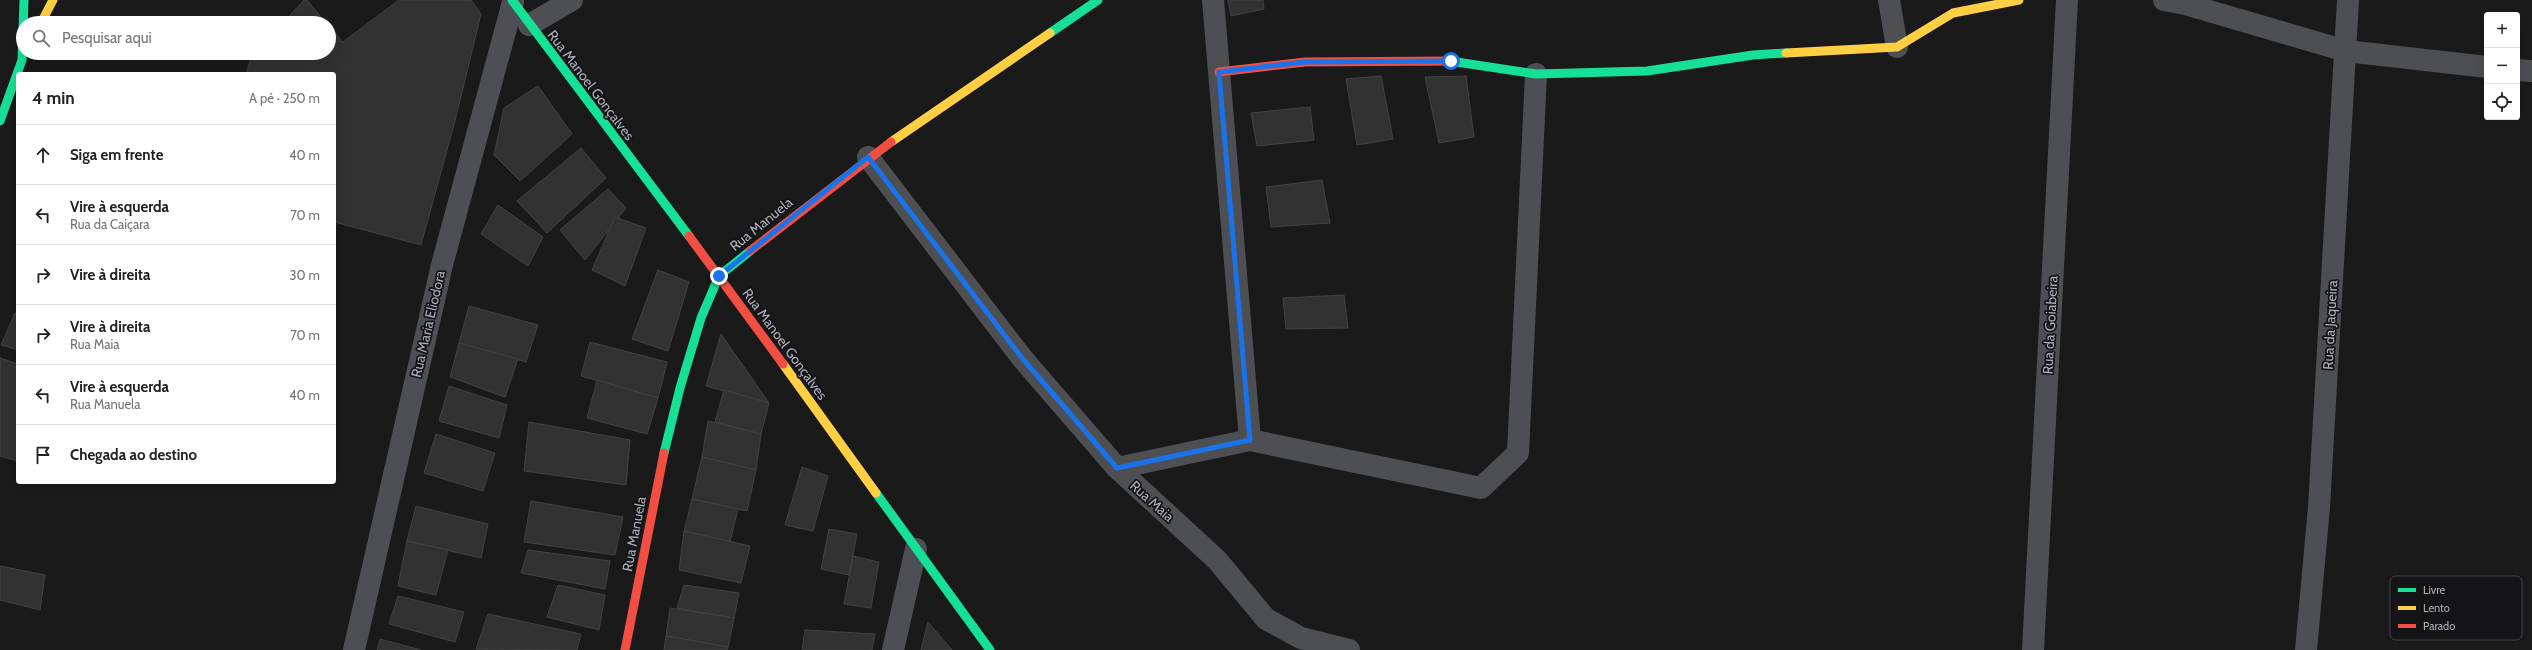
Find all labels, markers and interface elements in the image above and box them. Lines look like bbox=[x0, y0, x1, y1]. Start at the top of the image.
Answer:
map controls bbox=[2484, 12, 2520, 120]
button: + bbox=[2484, 12, 2520, 48]
search box bbox=[16, 16, 336, 60]
street label: Rua Manoel Gonçalves bbox=[544, 26, 638, 144]
icon: search bbox=[30, 27, 52, 49]
text: Pesquisar aqui bbox=[62, 29, 152, 47]
button: − bbox=[2484, 48, 2520, 84]
route start bbox=[1442, 52, 1460, 70]
button: locate bbox=[2484, 84, 2520, 120]
text: 4 min bbox=[32, 88, 75, 108]
text: A pé · 250 m bbox=[249, 90, 320, 106]
icon: ahead bbox=[32, 144, 54, 166]
text: Siga em frente bbox=[70, 146, 163, 164]
text: 40 m bbox=[289, 147, 320, 163]
street label: Rua Manuela bbox=[726, 193, 796, 255]
text: Vire à esquerda bbox=[70, 198, 169, 216]
icon: left bbox=[32, 204, 54, 226]
text: 70 m bbox=[290, 207, 320, 223]
text: Rua da Caiçara bbox=[70, 216, 149, 232]
icon: right bbox=[32, 264, 54, 286]
text: Vire à direita bbox=[70, 266, 151, 284]
text: 30 m bbox=[290, 267, 320, 283]
route end bbox=[710, 267, 728, 285]
street label: Rua Maria Eliodora bbox=[407, 269, 449, 379]
street label: Rua da Goiabeira bbox=[2038, 275, 2062, 375]
street label: Rua da Jaqueira bbox=[2319, 280, 2341, 370]
street label: Rua Manoel Gonçalves bbox=[738, 285, 832, 403]
text: Vire à direita bbox=[70, 318, 151, 336]
icon: right bbox=[32, 324, 54, 346]
text: 70 m bbox=[290, 327, 320, 343]
text: Rua Maia bbox=[70, 336, 119, 352]
text: Vire à esquerda bbox=[70, 378, 169, 396]
icon: left bbox=[32, 384, 54, 406]
text: 40 m bbox=[289, 387, 320, 403]
text: Rua Manuela bbox=[70, 396, 140, 412]
icon: arrive bbox=[32, 444, 54, 466]
text: Chegada ao destino bbox=[70, 446, 197, 464]
street label: Rua Maia bbox=[1126, 477, 1178, 526]
street label: Rua Manuela bbox=[618, 495, 650, 573]
legend bbox=[2390, 576, 2522, 640]
text: Livre bbox=[2423, 583, 2446, 597]
text: Lento bbox=[2423, 601, 2450, 615]
text: Parado bbox=[2423, 619, 2455, 633]

